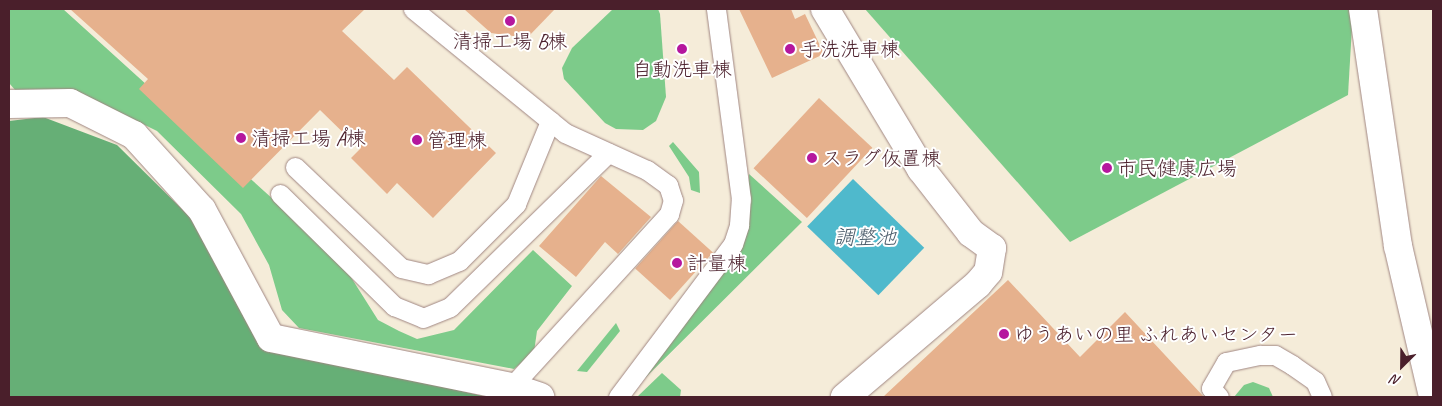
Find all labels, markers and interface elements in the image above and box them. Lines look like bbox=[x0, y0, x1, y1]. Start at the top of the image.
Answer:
marker: 清掃工場 B棟 bbox=[504, 15, 516, 27]
place label: 清掃工場 B棟 bbox=[452, 29, 568, 53]
place label: 手洗洗車棟 bbox=[800, 37, 900, 61]
marker: 自動洗車棟 bbox=[676, 43, 688, 55]
marker: 手洗洗車棟 bbox=[784, 43, 796, 55]
place label: 自動洗車棟 bbox=[632, 57, 732, 81]
place label: 清掃工場 Å棟 bbox=[251, 126, 366, 150]
place label: 管理棟 bbox=[427, 128, 487, 152]
marker: 清掃工場 Å棟 bbox=[235, 132, 247, 144]
marker: 管理棟 bbox=[411, 134, 423, 146]
place label: スラグ仮置棟 bbox=[822, 146, 942, 170]
marker: スラグ仮置棟 bbox=[806, 152, 818, 164]
place label: 市民健康広場 bbox=[1117, 156, 1237, 180]
marker: 市民健康広場 bbox=[1101, 162, 1113, 174]
water label: 調整池 bbox=[834, 224, 896, 250]
place label: 計量棟 bbox=[687, 251, 747, 275]
marker: 計量棟 bbox=[671, 257, 683, 269]
place label: ゆうあいの里 ふれあいセンター bbox=[1014, 322, 1299, 346]
marker: ゆうあいの里 ふれあいセンター bbox=[998, 328, 1010, 340]
north arrow bbox=[1377, 341, 1427, 391]
text: N bbox=[1389, 371, 1403, 390]

